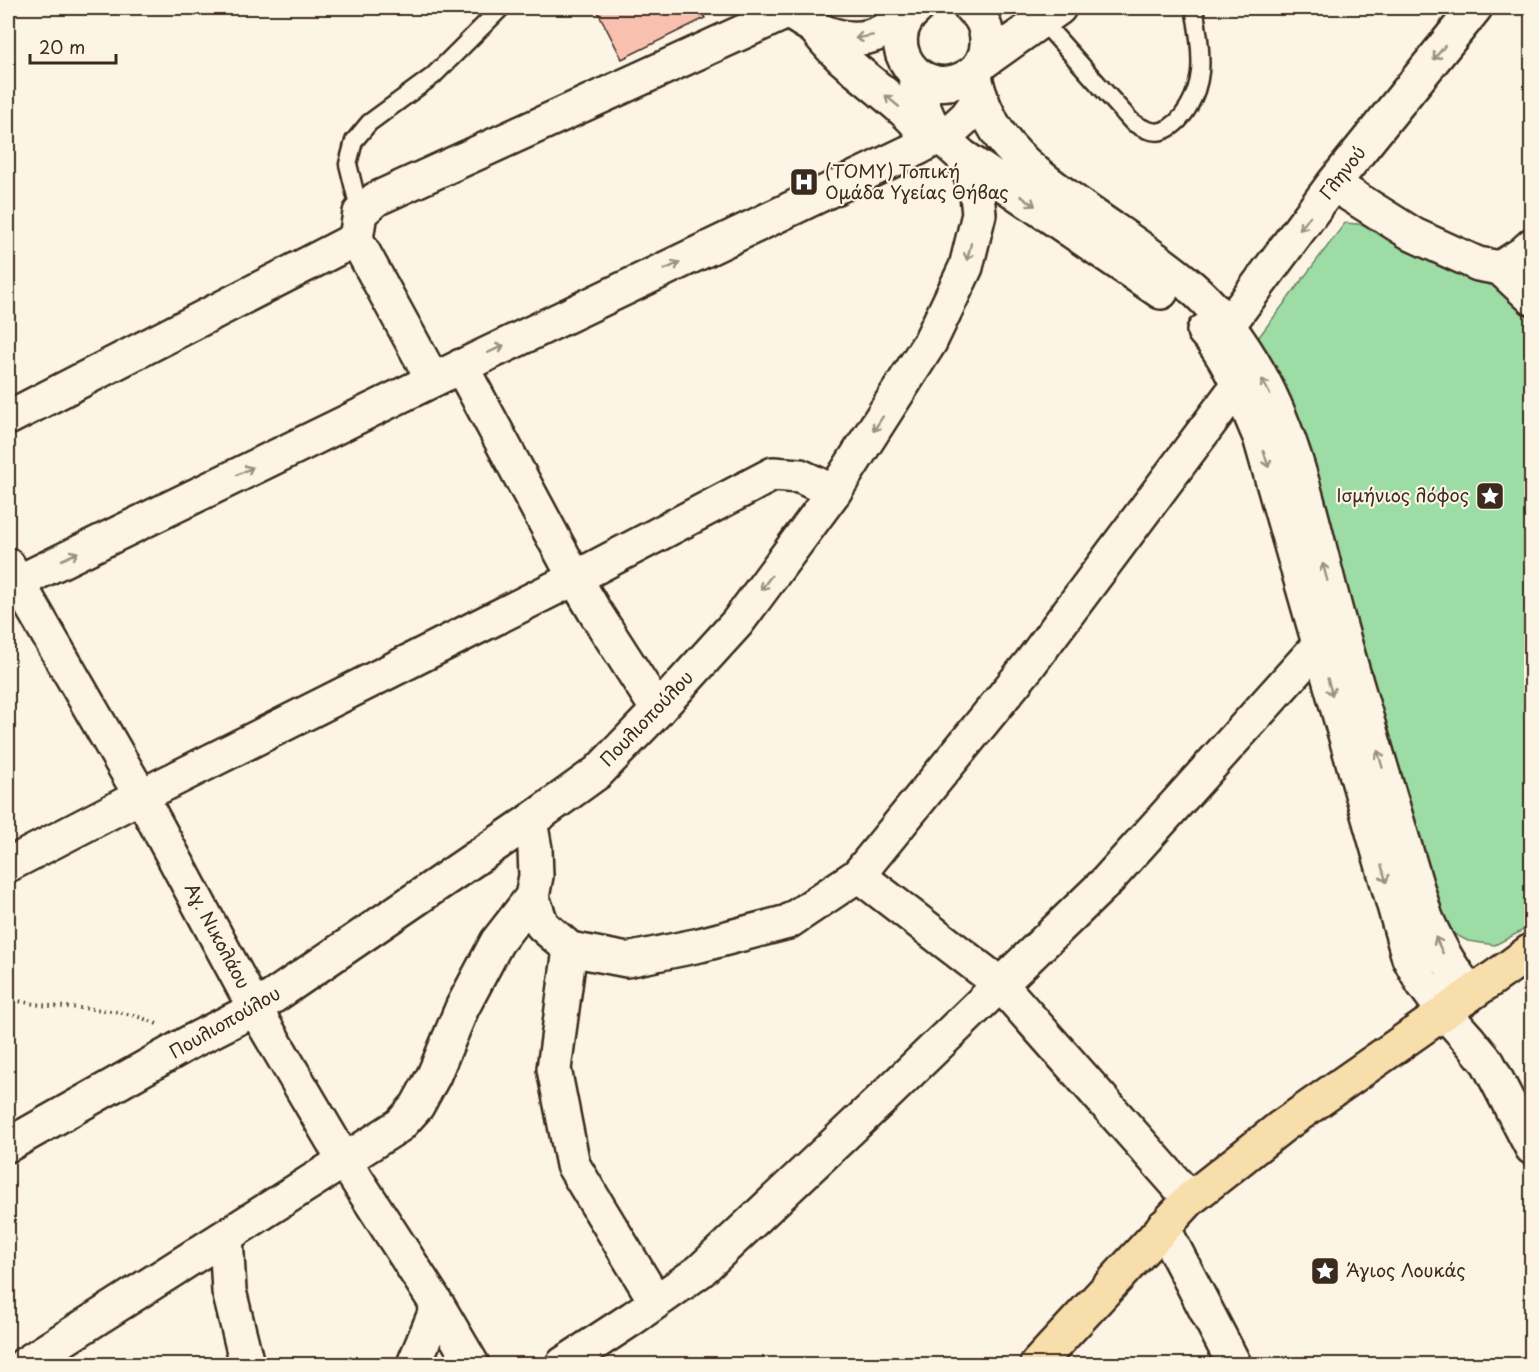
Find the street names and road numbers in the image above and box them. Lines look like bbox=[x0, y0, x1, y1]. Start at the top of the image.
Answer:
street label: Γληνού bbox=[1312, 139, 1371, 205]
street label: Πουλιοπούλου bbox=[593, 664, 699, 772]
street label: Αγ. Νικολάου bbox=[179, 877, 258, 993]
street label: Πουλιοπούλου bbox=[164, 979, 285, 1064]

